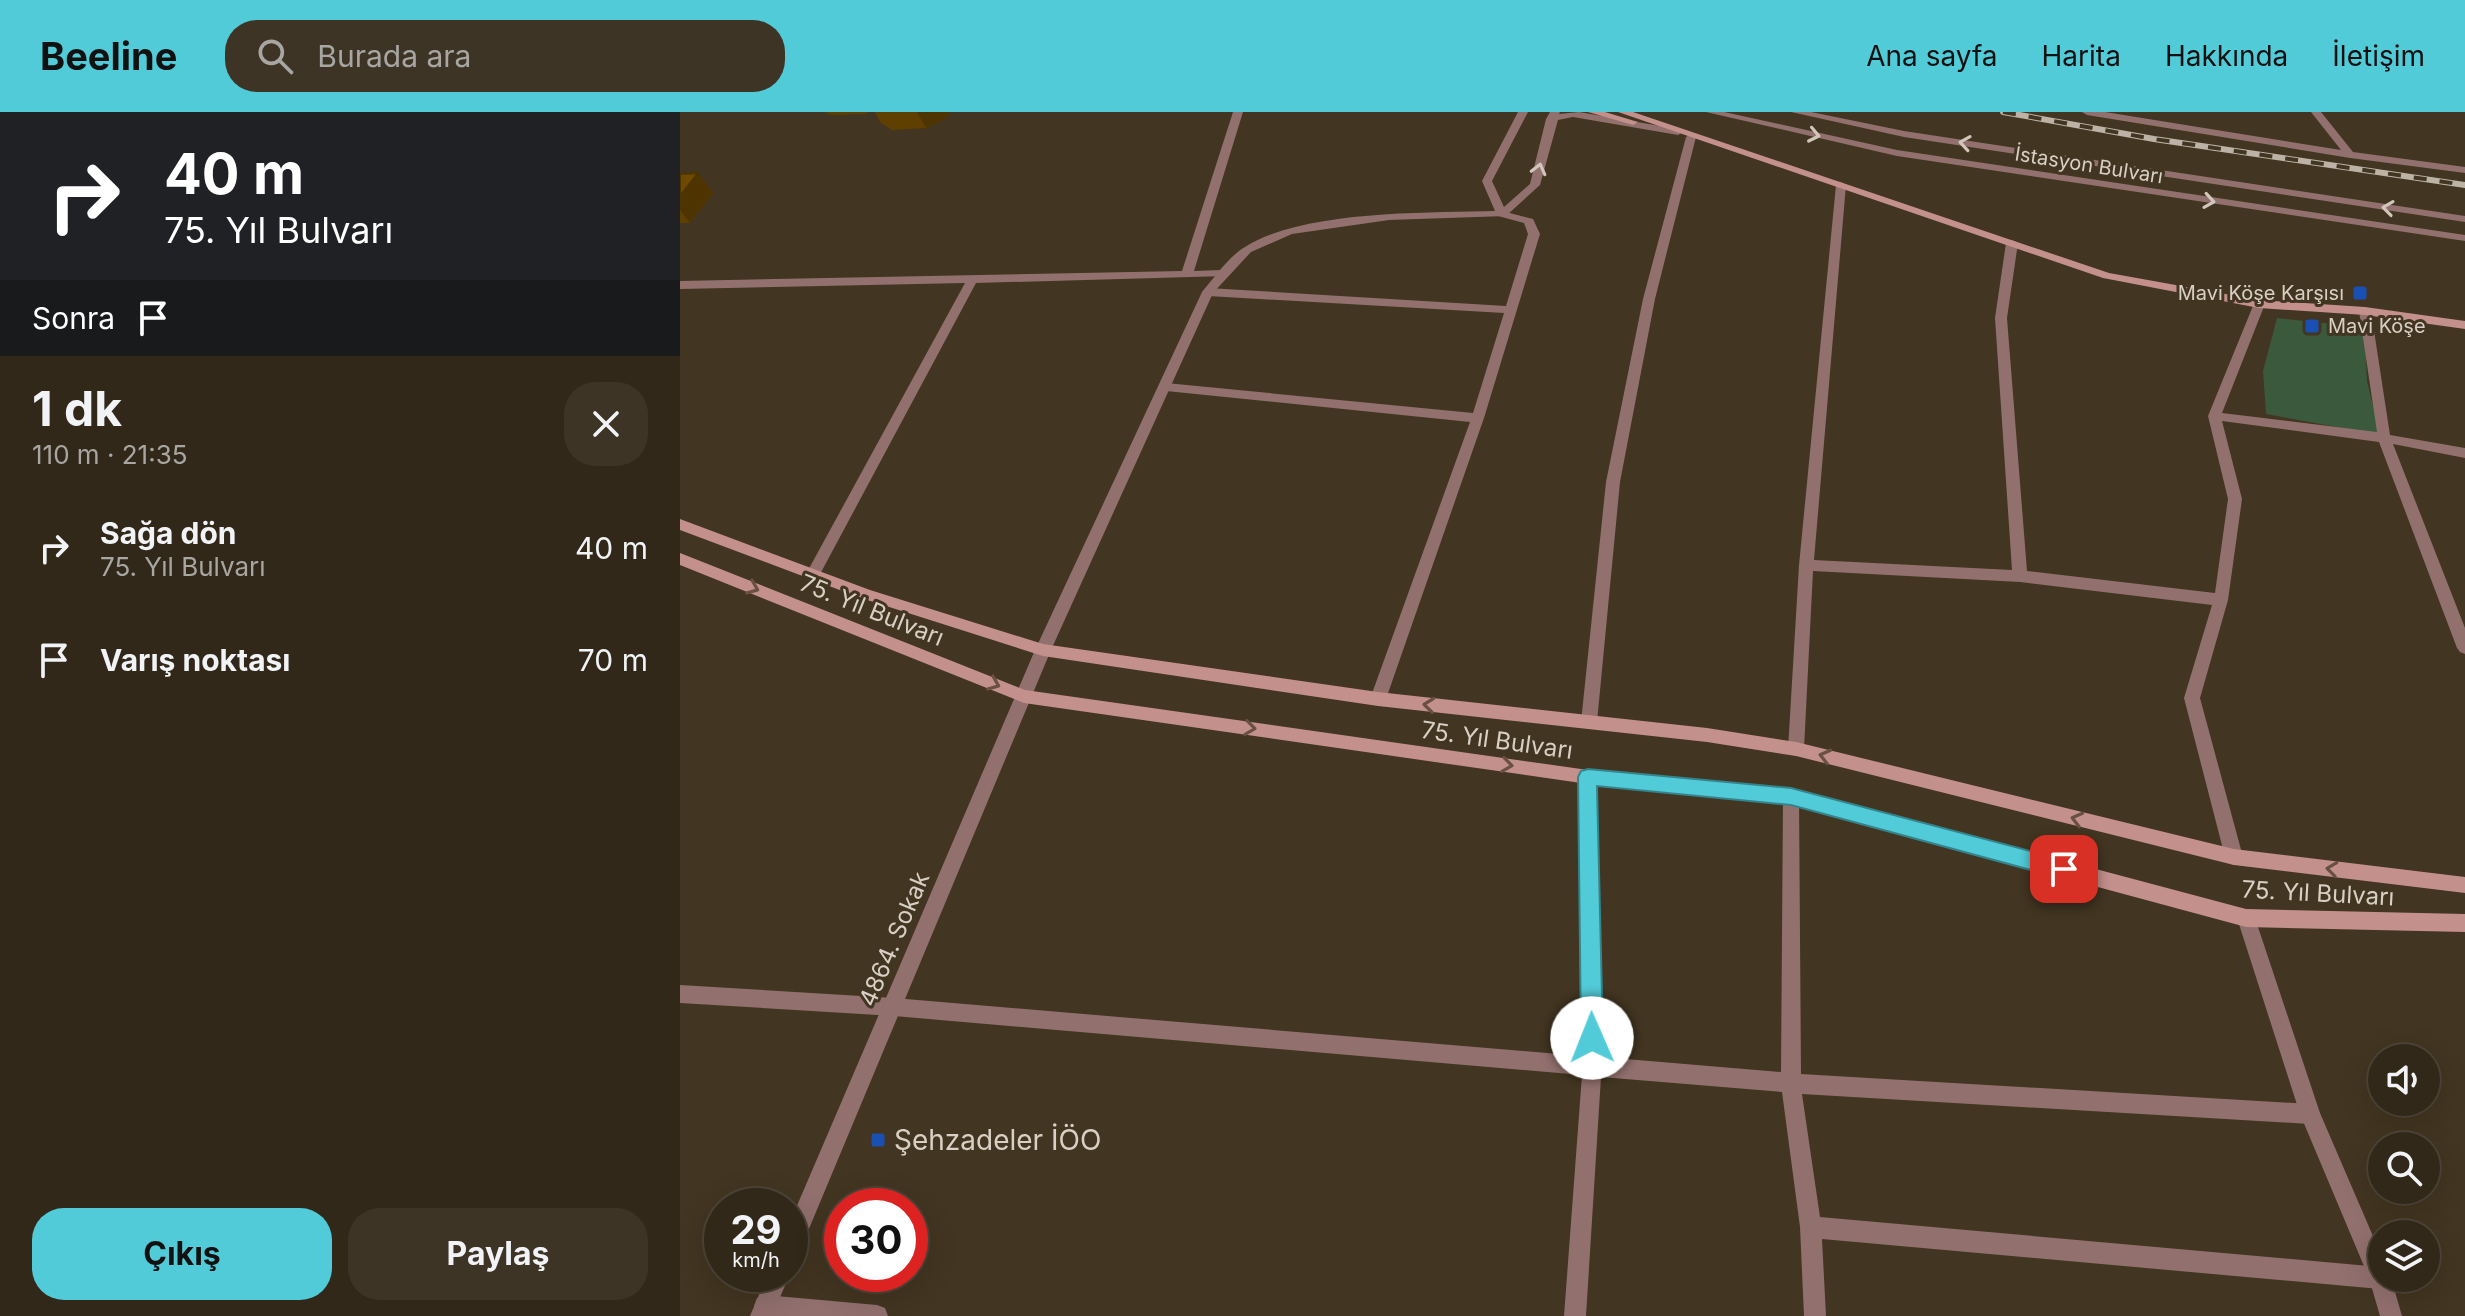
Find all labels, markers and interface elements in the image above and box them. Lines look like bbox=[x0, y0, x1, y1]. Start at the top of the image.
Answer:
search box bbox=[225, 20, 785, 92]
text: Beeline bbox=[40, 33, 177, 79]
icon: search bbox=[253, 34, 297, 78]
text: Burada ara bbox=[317, 38, 471, 74]
text: Ana sayfa bbox=[1866, 39, 1998, 73]
text: Harita bbox=[2042, 39, 2121, 73]
text: Hakkında bbox=[2165, 39, 2288, 73]
text: İletişim bbox=[2332, 39, 2425, 73]
one-way arrow bbox=[1807, 126, 1821, 143]
one-way arrow bbox=[1958, 135, 1972, 152]
text: 40 m bbox=[164, 140, 304, 208]
street label: İstasyon Bulvarı bbox=[2013, 140, 2165, 189]
icon: right bbox=[32, 144, 136, 248]
one-way arrow bbox=[1530, 163, 1547, 177]
one-way arrow bbox=[2202, 192, 2215, 209]
one-way arrow bbox=[2381, 200, 2395, 217]
text: 75. Yıl Bulvarı bbox=[164, 208, 393, 252]
place label: Mavi Köşe Karşısı bbox=[2178, 281, 2344, 305]
marker: Mavi Köşe Karşısı bbox=[2351, 284, 2369, 302]
icon: arrive bbox=[131, 296, 175, 340]
text: Sonra bbox=[32, 300, 115, 336]
place label: Mavi Köşe bbox=[2328, 314, 2426, 338]
marker: Mavi Köşe bbox=[2303, 317, 2321, 335]
text: 1 dk bbox=[32, 379, 122, 438]
button: close bbox=[564, 382, 648, 466]
text: 110 m · 21:35 bbox=[32, 439, 188, 470]
text: Sağa dön bbox=[100, 515, 237, 551]
icon: right bbox=[32, 526, 76, 570]
text: 40 m bbox=[575, 530, 648, 566]
text: 75. Yıl Bulvarı bbox=[100, 551, 266, 582]
street label: 75. Yıl Bulvarı bbox=[796, 568, 948, 652]
one-way arrow bbox=[745, 578, 759, 595]
icon: arrive bbox=[32, 638, 76, 682]
text: Varış noktası bbox=[100, 642, 290, 678]
text: 70 m bbox=[578, 642, 648, 678]
one-way arrow bbox=[986, 674, 1000, 691]
one-way arrow bbox=[1422, 696, 1435, 713]
street label: 75. Yıl Bulvarı bbox=[1419, 715, 1575, 765]
one-way arrow bbox=[1243, 719, 1257, 736]
one-way arrow bbox=[1818, 749, 1832, 766]
one-way arrow bbox=[1500, 756, 1514, 773]
one-way arrow bbox=[2071, 812, 2085, 829]
pin bbox=[2030, 835, 2098, 903]
icon: arrive bbox=[2042, 847, 2086, 891]
one-way arrow bbox=[2325, 861, 2338, 878]
street label: 4864. Sokak bbox=[853, 867, 935, 1011]
street label: 75. Yıl Bulvarı bbox=[2241, 875, 2395, 911]
position arrow bbox=[1550, 996, 1634, 1080]
map controls bbox=[2368, 1044, 2440, 1292]
button: sound bbox=[2368, 1044, 2440, 1116]
place label: Şehzadeler İÖO bbox=[894, 1123, 1101, 1157]
marker: Şehzadeler İÖO bbox=[869, 1131, 887, 1149]
button: search bbox=[2368, 1132, 2440, 1204]
speed limit sign: 30 bbox=[824, 1188, 928, 1292]
text: 29 bbox=[730, 1205, 782, 1254]
button: Çıkış bbox=[32, 1208, 332, 1300]
button: Paylaş bbox=[348, 1208, 648, 1300]
button: layers bbox=[2368, 1220, 2440, 1292]
text: km/h bbox=[732, 1248, 780, 1272]

